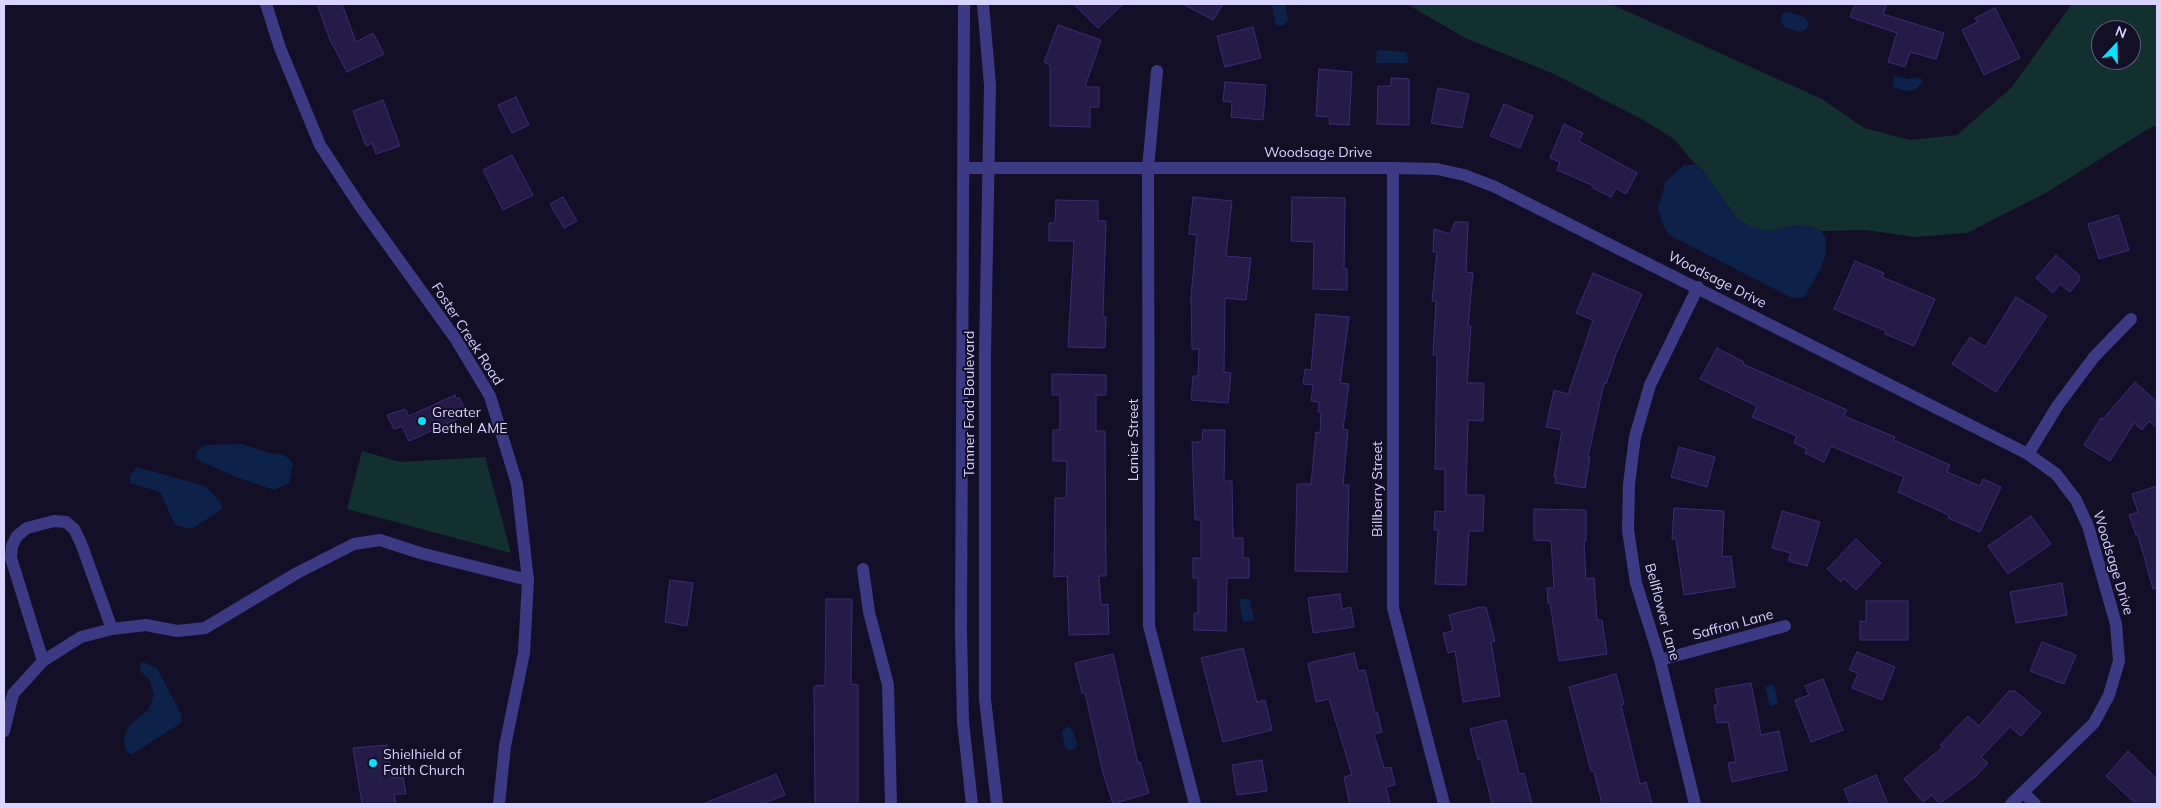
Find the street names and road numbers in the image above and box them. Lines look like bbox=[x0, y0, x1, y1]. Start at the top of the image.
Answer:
street label: Woodsage Drive bbox=[1264, 145, 1372, 161]
street label: Woodsage Drive bbox=[1665, 248, 1769, 312]
street label: Foster Creek Road bbox=[428, 280, 506, 388]
street label: Tanner Ford Boulevard bbox=[962, 331, 978, 477]
street label: Lanier Street bbox=[1126, 399, 1142, 481]
street label: Billberry Street bbox=[1370, 441, 1386, 537]
street label: Woodsage Drive bbox=[2089, 509, 2137, 617]
street label: Bellflower Lane bbox=[1641, 562, 1683, 662]
street label: Saffron Lane bbox=[1691, 606, 1775, 644]

